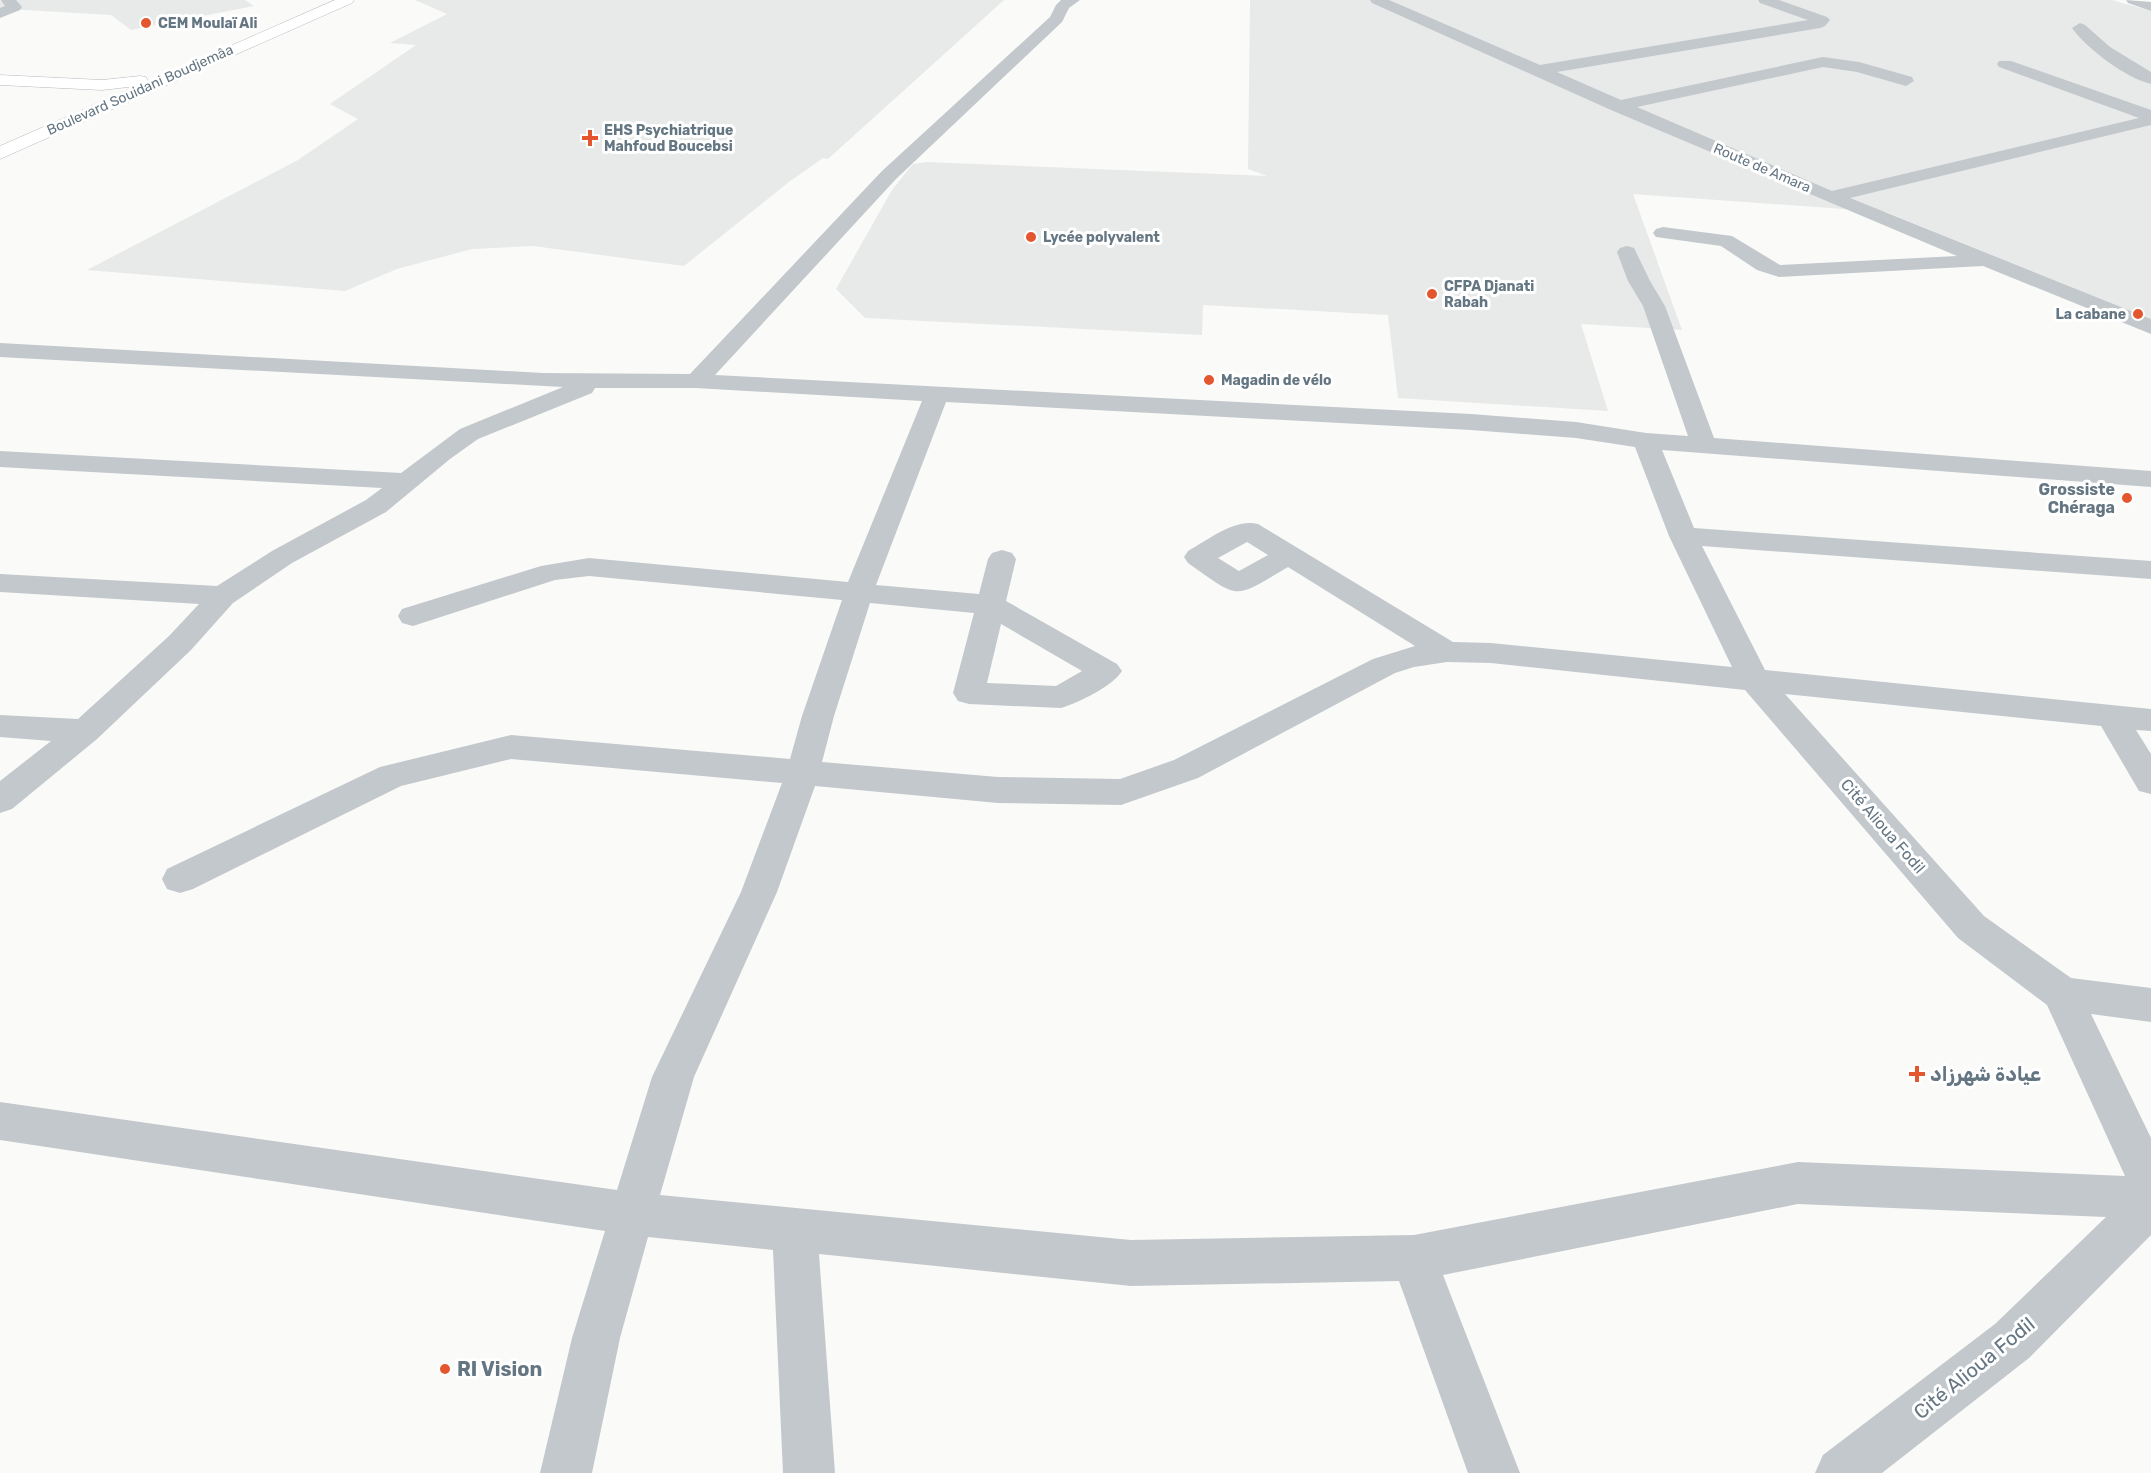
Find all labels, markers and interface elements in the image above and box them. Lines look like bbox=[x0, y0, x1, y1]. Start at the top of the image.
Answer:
place label: CEM Moulaï Ali bbox=[158, 15, 257, 32]
marker: CEM Moulaï Ali bbox=[139, 16, 153, 30]
street label: Boulevard Souidani Boudjemâa bbox=[44, 41, 236, 139]
place label: EHS Psychiatrique Mahfoud Boucebsi bbox=[604, 122, 733, 155]
marker: EHS Psychiatrique Mahfoud Boucebsi bbox=[581, 129, 599, 147]
street label: Route de Amara bbox=[1711, 140, 1813, 196]
place label: Lycée polyvalent bbox=[1043, 229, 1160, 246]
marker: Lycée polyvalent bbox=[1024, 230, 1038, 244]
place label: CFPA Djanati Rabah bbox=[1444, 278, 1534, 311]
marker: CFPA Djanati Rabah bbox=[1425, 287, 1439, 301]
place label: La cabane bbox=[2055, 306, 2126, 323]
marker: La cabane bbox=[2131, 307, 2145, 321]
place label: Magadin de vélo bbox=[1221, 372, 1332, 389]
marker: Magadin de vélo bbox=[1202, 373, 1216, 387]
place label: Grossiste Chéraga bbox=[2038, 480, 2115, 517]
marker: Grossiste Chéraga bbox=[2120, 491, 2134, 505]
street label: Cité Alioua Fodil bbox=[1837, 775, 1929, 877]
place label: عيادة شهرزاد bbox=[1930, 1062, 2041, 1086]
marker: عيادة شهرزاد bbox=[1908, 1065, 1926, 1083]
street label: Cité Alioua Fodil bbox=[1909, 1312, 2039, 1424]
place label: RI Vision bbox=[457, 1357, 542, 1381]
marker: RI Vision bbox=[438, 1362, 452, 1376]

